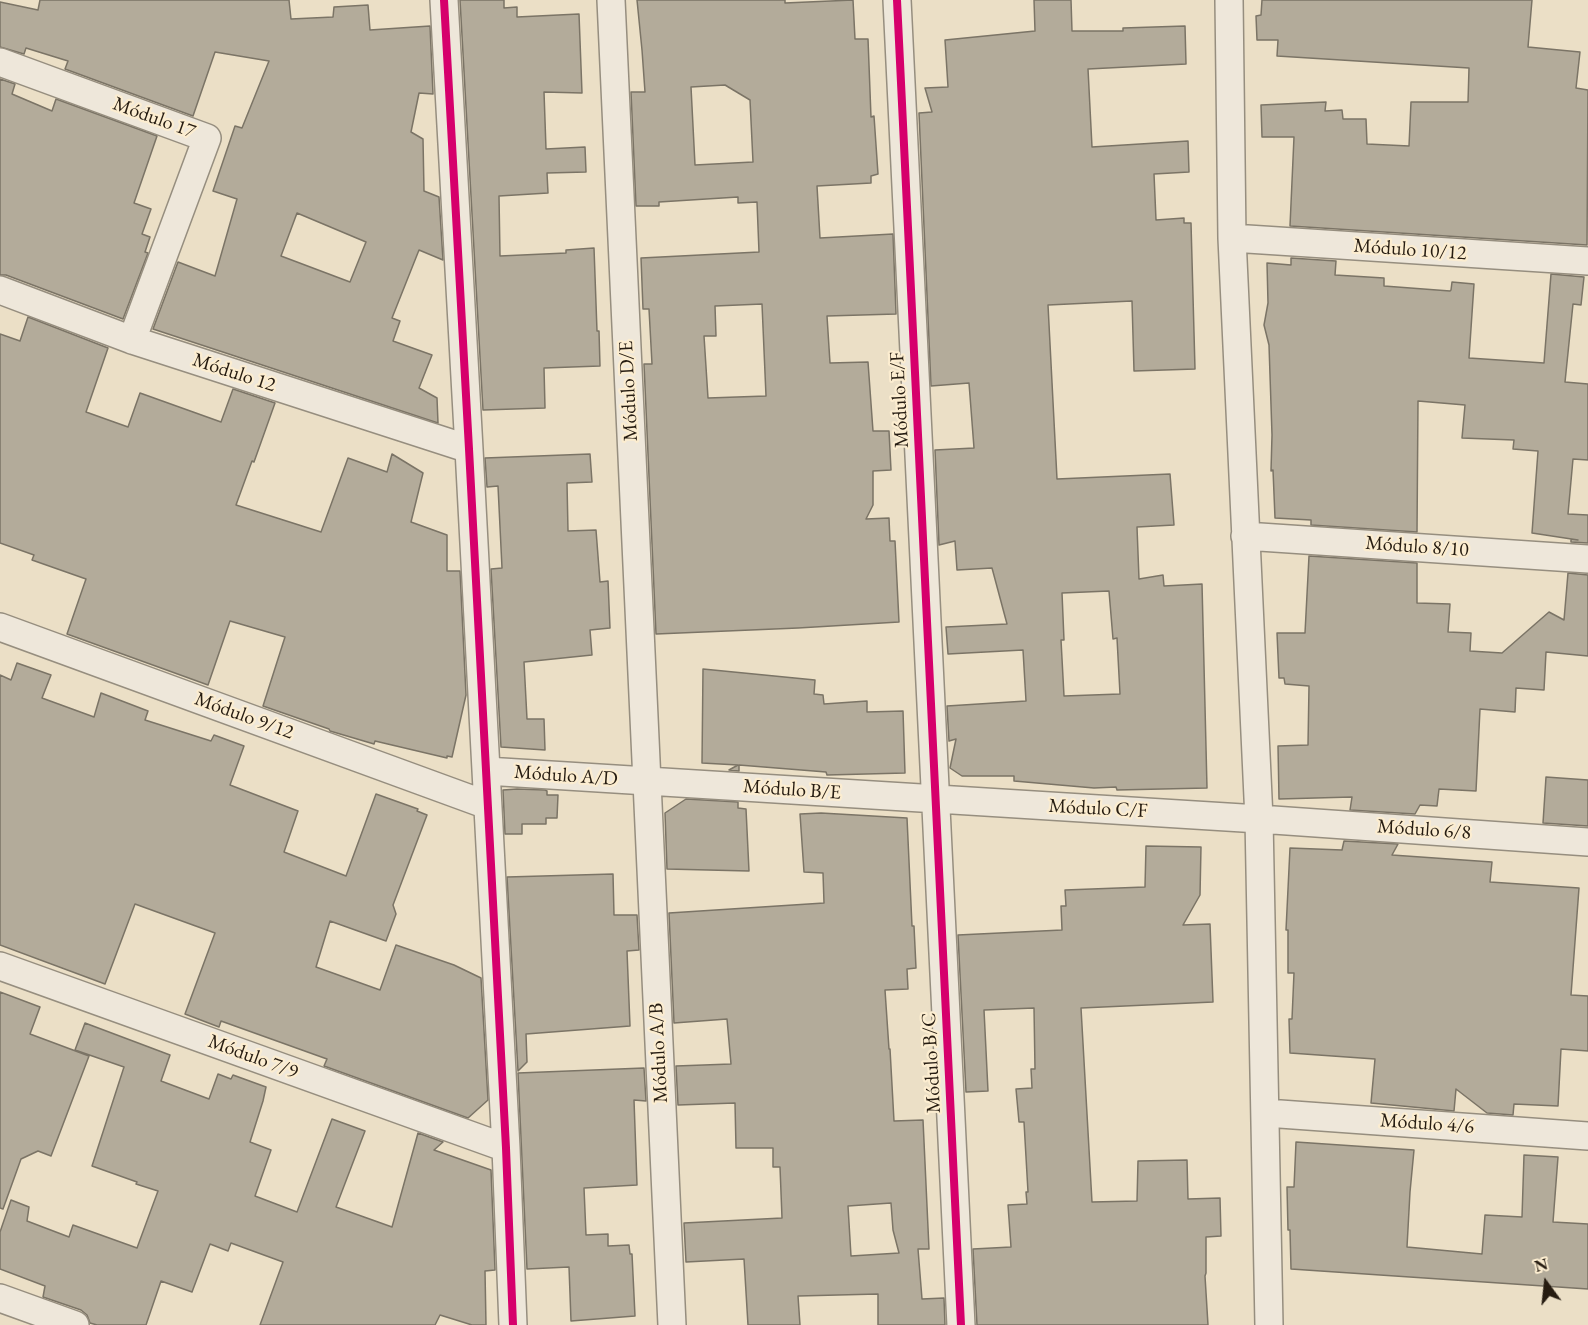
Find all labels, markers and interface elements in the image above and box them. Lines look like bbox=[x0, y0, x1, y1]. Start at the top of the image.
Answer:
street label: Módulo 17 bbox=[109, 92, 199, 144]
street label: Módulo 10/12 bbox=[1353, 234, 1467, 266]
street label: Módulo D/E bbox=[614, 340, 644, 442]
street label: Módulo 12 bbox=[189, 348, 279, 398]
street label: Módulo E/F bbox=[885, 351, 915, 449]
street label: Módulo 8/10 bbox=[1364, 531, 1470, 563]
street label: Módulo 9/12 bbox=[191, 687, 297, 745]
street label: Módulo A/D bbox=[513, 760, 619, 792]
street label: Módulo B/E bbox=[742, 775, 842, 805]
street label: Módulo C/F bbox=[1048, 794, 1148, 824]
street label: Módulo 6/8 bbox=[1376, 815, 1472, 845]
street label: Módulo A/B bbox=[644, 1002, 674, 1104]
street label: Módulo B/C bbox=[917, 1012, 947, 1114]
street label: Módulo 7/9 bbox=[205, 1030, 301, 1084]
street label: Módulo 4/6 bbox=[1379, 1109, 1475, 1139]
north arrow bbox=[1516, 1253, 1576, 1313]
text: N bbox=[1532, 1253, 1550, 1277]

